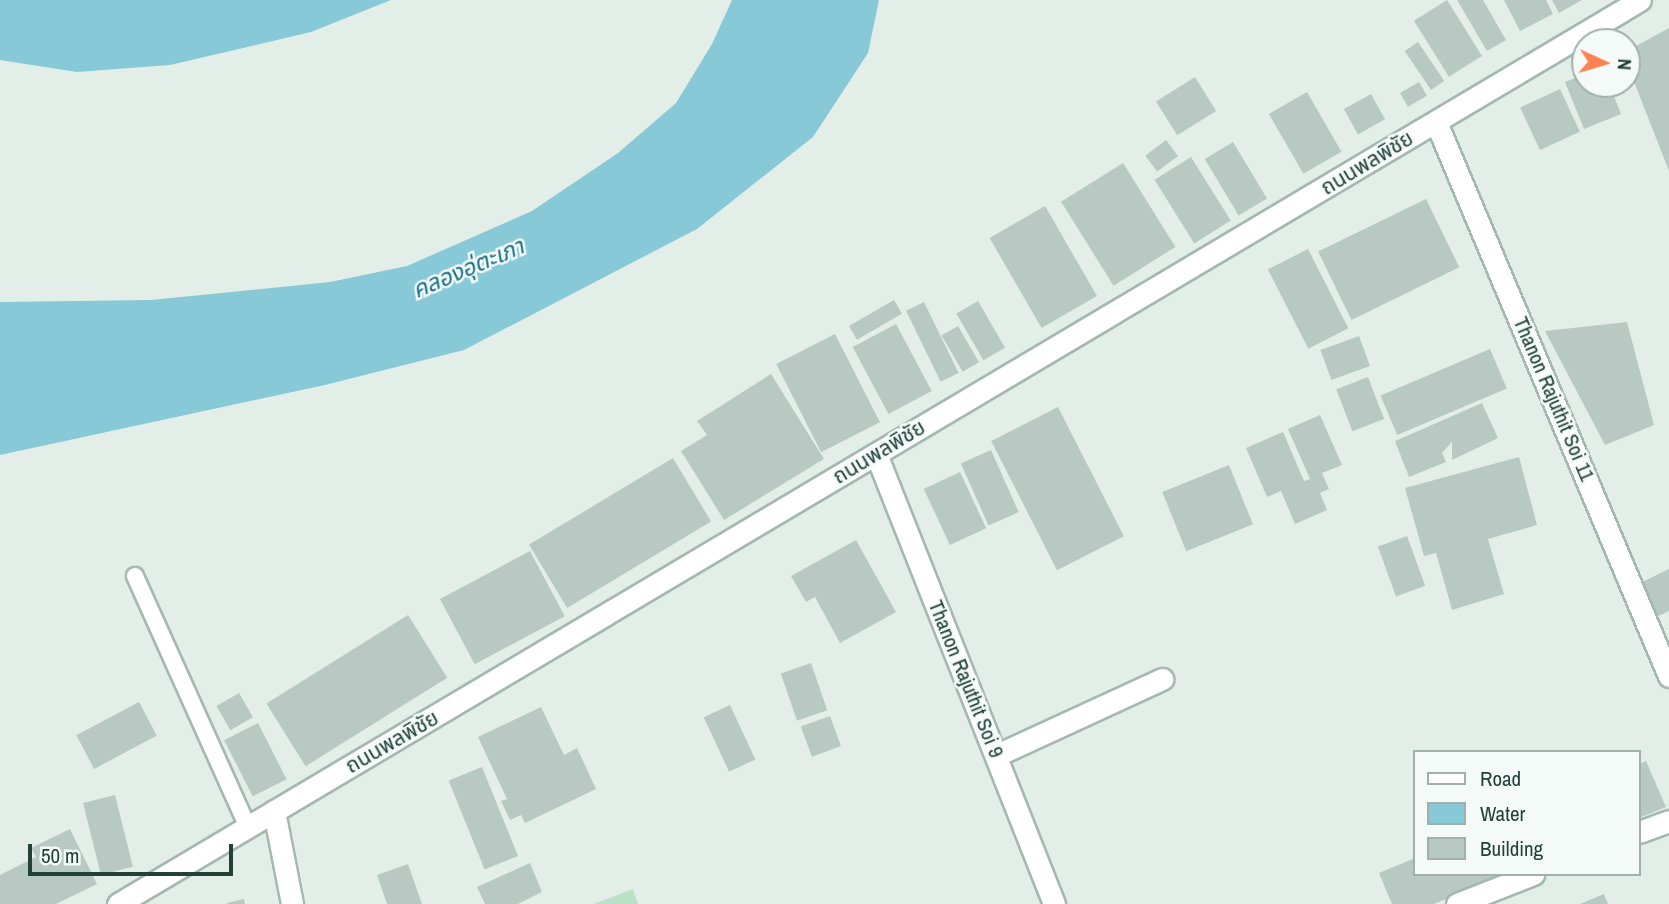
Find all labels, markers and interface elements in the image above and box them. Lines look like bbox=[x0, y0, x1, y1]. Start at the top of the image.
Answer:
north arrow bbox=[1571, 28, 1641, 98]
text: N bbox=[1612, 58, 1638, 71]
street label: ถนนพลพิชัย bbox=[1316, 126, 1418, 200]
water label: คลองอุ่ตะเภา bbox=[408, 232, 528, 304]
street label: Thanon Rajuthit Soi 11 bbox=[1508, 313, 1600, 485]
street label: ถนนพลพิชัย bbox=[828, 415, 930, 489]
street label: Thanon Rajuthit Soi 9 bbox=[923, 597, 1009, 761]
street label: ถนนพลพิชัย bbox=[341, 705, 443, 779]
legend bbox=[1414, 750, 1641, 876]
text: Road bbox=[1480, 764, 1521, 793]
text: Water bbox=[1480, 799, 1525, 828]
scale bar bbox=[32, 830, 236, 874]
text: Building bbox=[1480, 834, 1543, 863]
text: 50 m bbox=[41, 841, 79, 870]

